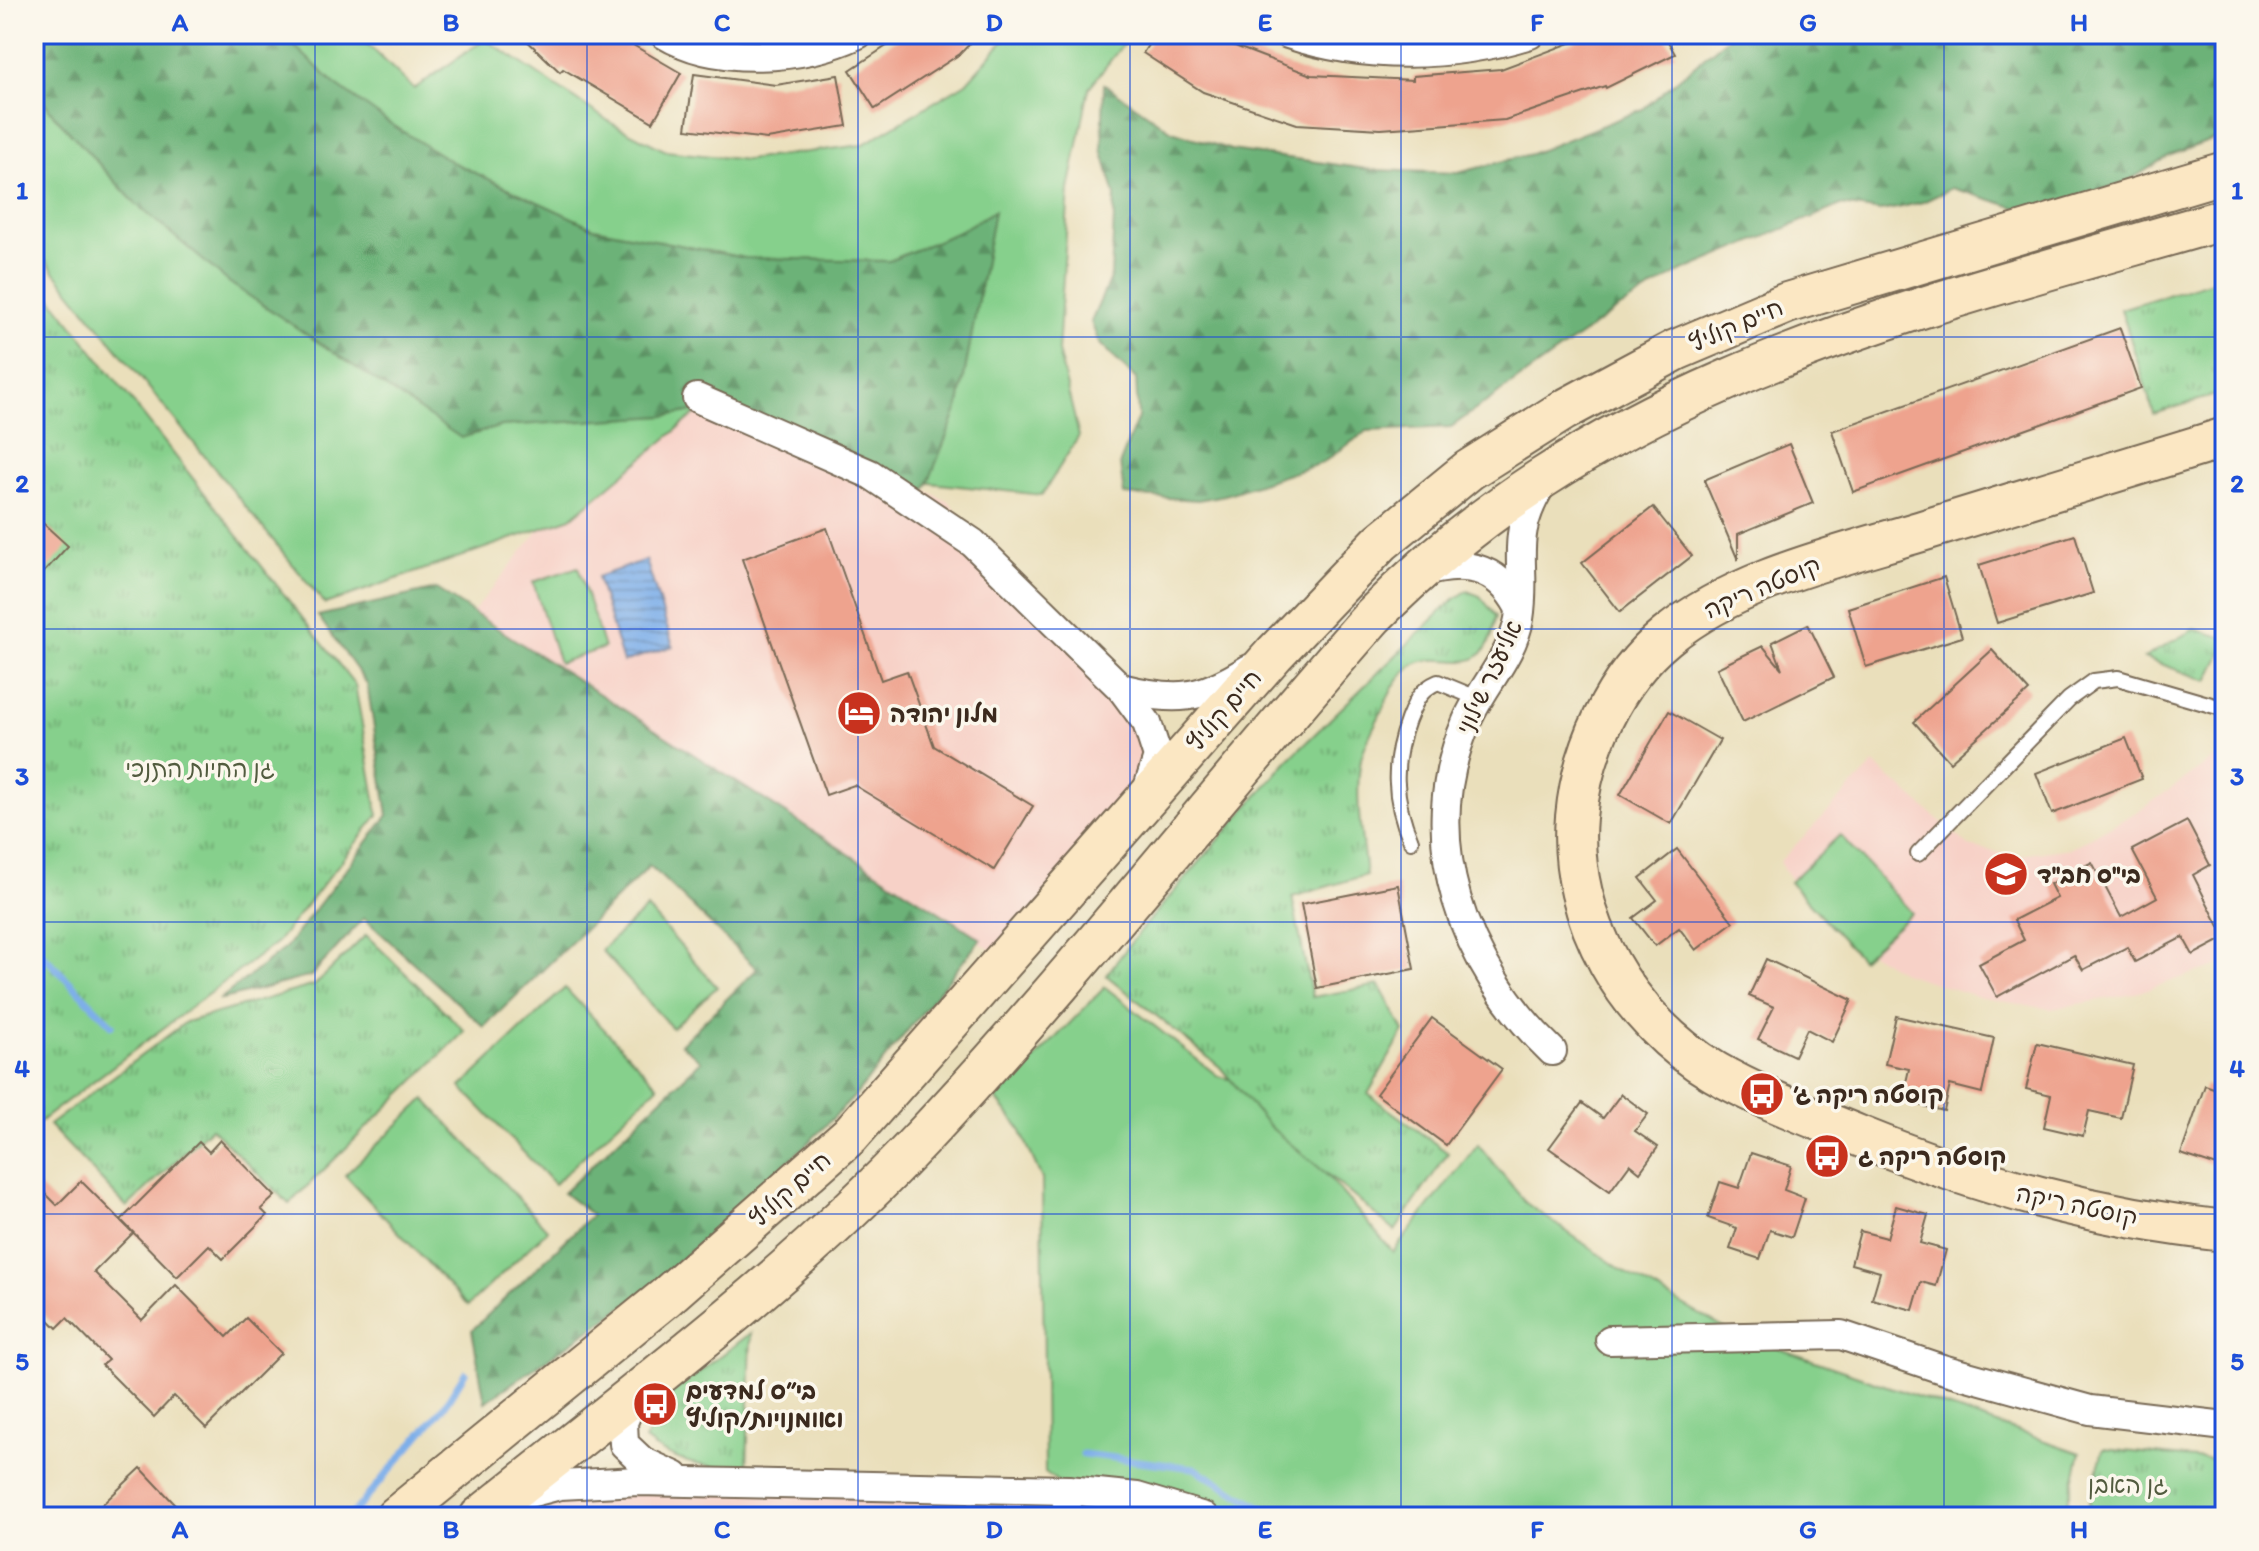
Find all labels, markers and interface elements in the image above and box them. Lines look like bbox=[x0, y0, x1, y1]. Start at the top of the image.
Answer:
text: A bbox=[171, 6, 189, 38]
text: B bbox=[443, 6, 460, 38]
text: C bbox=[714, 6, 731, 38]
text: D bbox=[985, 6, 1003, 38]
text: E bbox=[1258, 6, 1272, 38]
text: F bbox=[1530, 6, 1544, 38]
text: G bbox=[1799, 6, 1817, 38]
text: H bbox=[2070, 6, 2088, 38]
text: 1 bbox=[16, 174, 28, 206]
text: 1 bbox=[2231, 174, 2243, 206]
street label: חיים קוליץ bbox=[1685, 292, 1788, 359]
text: 2 bbox=[15, 467, 29, 499]
text: 2 bbox=[2230, 467, 2244, 499]
street label: קוסטה ריקה bbox=[1699, 550, 1825, 625]
street label: אליעזר שילוני bbox=[1450, 615, 1528, 739]
street label: חיים קוליץ bbox=[1180, 663, 1268, 758]
hotel icon: מלון יהודה bbox=[835, 689, 883, 737]
place label: מלון יהודה bbox=[890, 699, 998, 728]
park label: גן החיות התנכי bbox=[125, 754, 275, 783]
text: 3 bbox=[15, 760, 29, 792]
text: 3 bbox=[2230, 760, 2244, 792]
school or university icon: בי"ס חב"ד bbox=[1982, 850, 2030, 898]
place label: בי"ס חב"ד bbox=[2037, 860, 2141, 889]
text: 4 bbox=[14, 1052, 30, 1084]
text: 4 bbox=[2229, 1052, 2245, 1084]
bus stop icon: קוסטה ריקה ג׳ bbox=[1738, 1070, 1786, 1118]
place label: קוסטה ריקה ג׳ bbox=[1793, 1080, 1944, 1110]
bus stop icon: קוסטה ריקה ג bbox=[1803, 1132, 1851, 1180]
place label: קוסטה ריקה ג bbox=[1858, 1142, 2006, 1172]
street label: חיים קוליץ bbox=[743, 1145, 837, 1234]
street label: קוסטה ריקה bbox=[2013, 1178, 2140, 1233]
text: 5 bbox=[15, 1345, 29, 1377]
text: 5 bbox=[2230, 1345, 2244, 1377]
place label: בי״ס למדעים ואומנויות/קוליץ bbox=[686, 1376, 844, 1434]
bus stop icon: בי״ס למדעים ואומנויות/קוליץ bbox=[631, 1380, 679, 1428]
park label: גן האבן bbox=[2088, 1470, 2168, 1500]
text: A bbox=[171, 1513, 189, 1545]
text: B bbox=[443, 1513, 460, 1545]
text: C bbox=[714, 1513, 731, 1545]
text: D bbox=[985, 1513, 1003, 1545]
text: E bbox=[1258, 1513, 1272, 1545]
text: F bbox=[1530, 1513, 1544, 1545]
text: G bbox=[1799, 1513, 1817, 1545]
text: H bbox=[2070, 1513, 2088, 1545]

